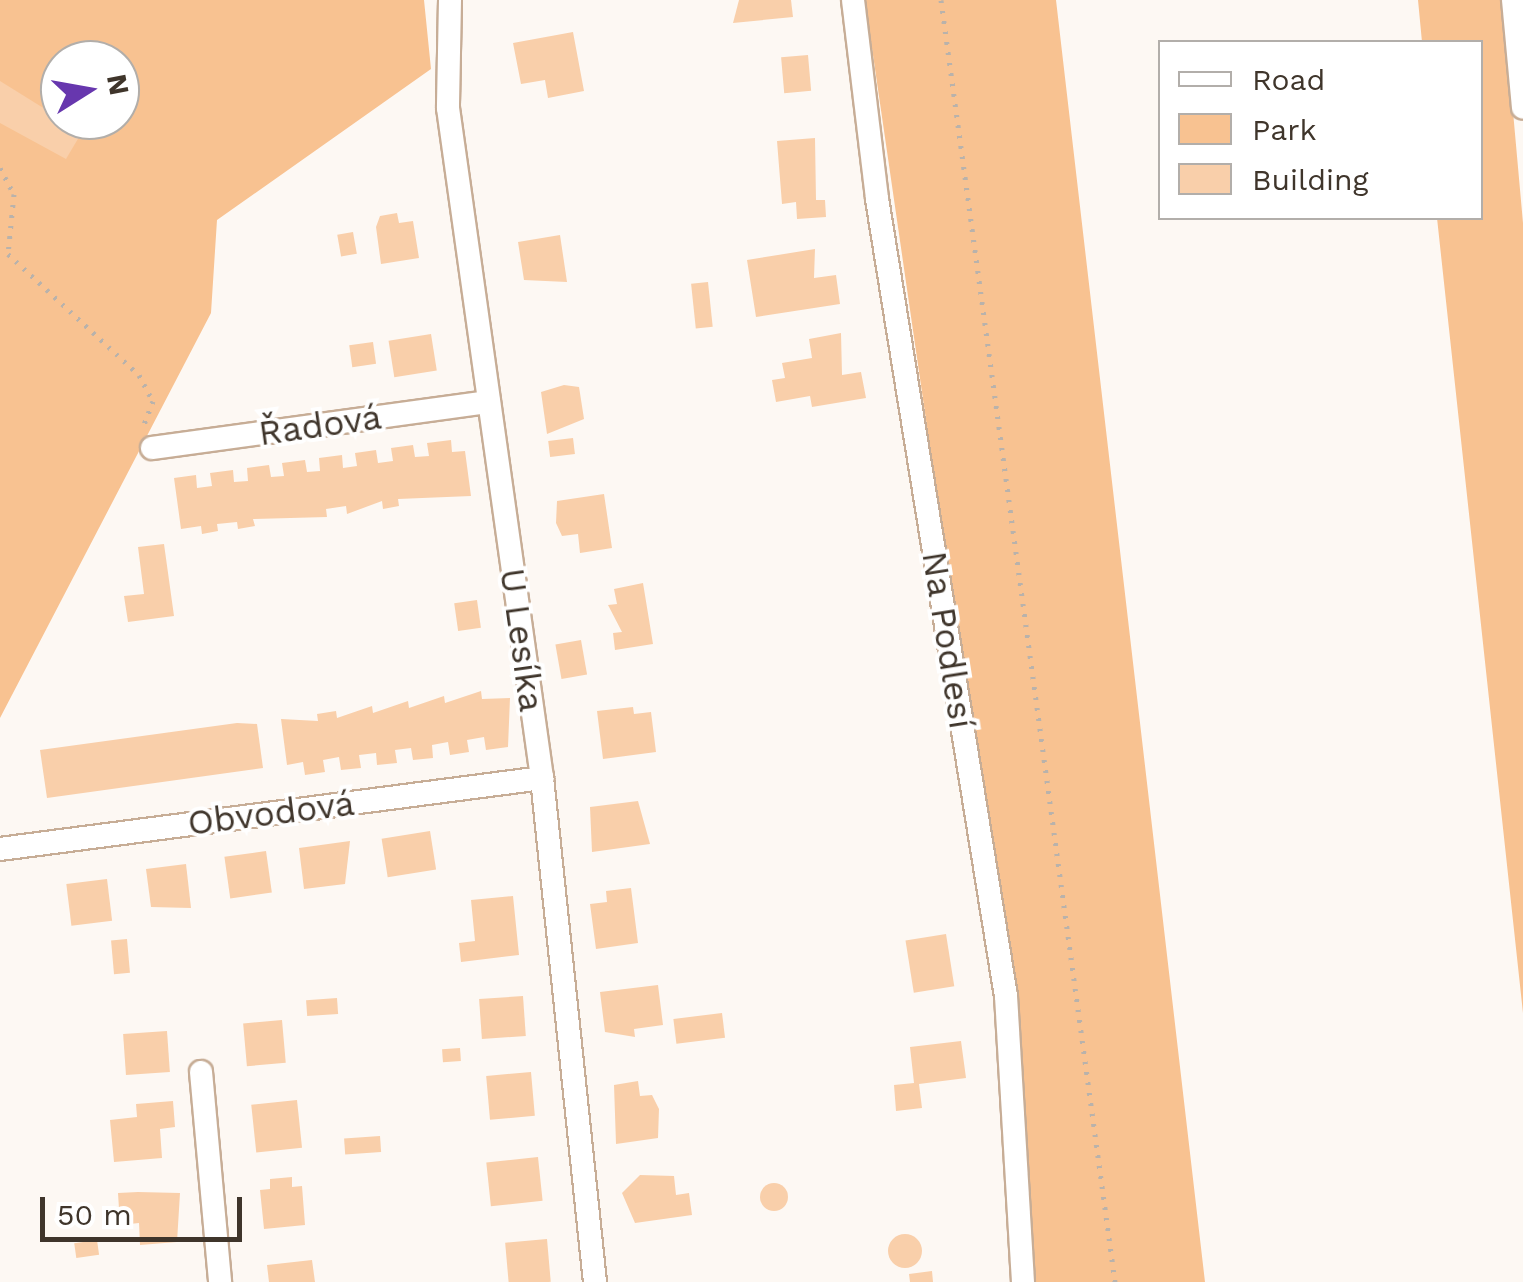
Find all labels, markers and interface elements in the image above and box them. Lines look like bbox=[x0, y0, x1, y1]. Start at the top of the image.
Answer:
north arrow bbox=[40, 40, 140, 140]
legend bbox=[1158, 40, 1483, 220]
text: Road bbox=[1252, 62, 1325, 97]
text: N bbox=[100, 71, 136, 98]
text: Park bbox=[1252, 112, 1317, 147]
text: Building bbox=[1252, 162, 1369, 197]
street label: Řadová bbox=[256, 396, 384, 454]
street label: Na Podlesí bbox=[913, 548, 983, 732]
street label: U Lesíka bbox=[491, 566, 553, 714]
street label: Obvodová bbox=[185, 782, 357, 844]
scale bar bbox=[45, 1177, 248, 1239]
text: 50 m bbox=[57, 1197, 132, 1232]

